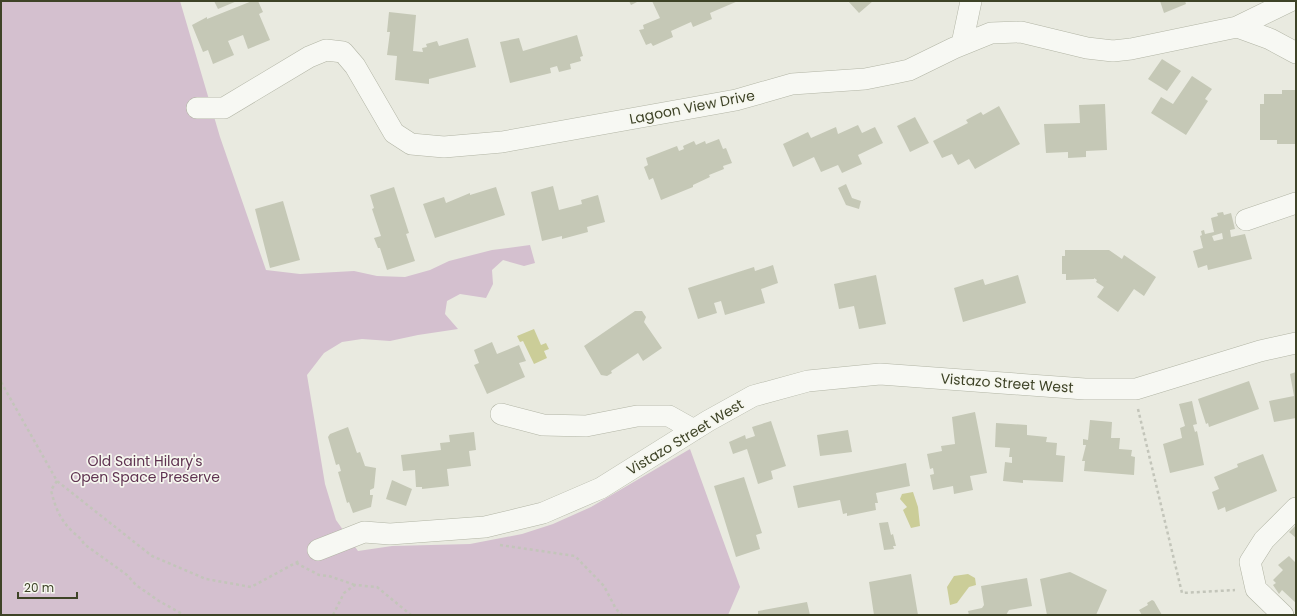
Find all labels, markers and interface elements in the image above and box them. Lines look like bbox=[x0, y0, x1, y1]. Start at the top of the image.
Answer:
street label: Lagoon View Drive bbox=[628, 85, 757, 129]
street label: Vistazo Street West bbox=[940, 368, 1074, 398]
street label: Vistazo Street West bbox=[623, 394, 747, 480]
park label: Old Saint Hilary's Open Space Preserve bbox=[70, 451, 220, 487]
scale bar bbox=[18, 574, 77, 600]
text: 20 m bbox=[24, 579, 54, 596]

